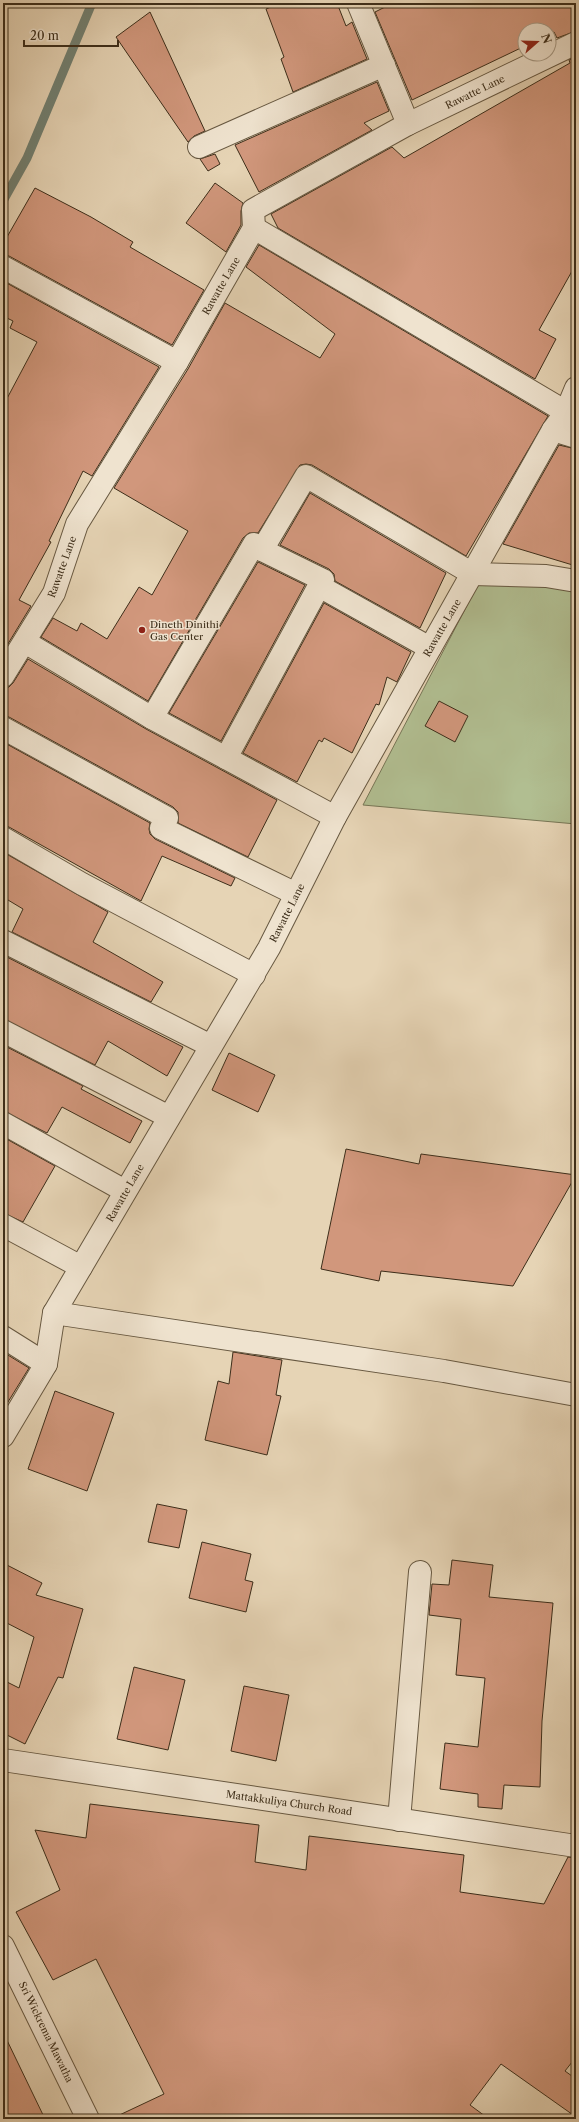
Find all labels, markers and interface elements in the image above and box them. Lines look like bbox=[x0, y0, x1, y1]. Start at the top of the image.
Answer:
scale bar bbox=[24, 22, 118, 48]
north arrow bbox=[517, 22, 557, 62]
text: 20 m bbox=[30, 28, 59, 43]
text: N bbox=[538, 32, 555, 46]
street label: Rawatte Lane bbox=[443, 72, 507, 112]
street label: Rawatte Lane bbox=[199, 254, 243, 317]
street label: Rawatte Lane bbox=[45, 534, 79, 600]
street label: Rawatte Lane bbox=[420, 596, 464, 659]
place label: Dineth Dinithi Gas Center bbox=[150, 618, 219, 643]
marker: Dineth Dinithi Gas Center bbox=[137, 625, 147, 635]
street label: Rawatte Lane bbox=[267, 881, 308, 945]
street label: Rawatte Lane bbox=[103, 1161, 147, 1224]
street label: Mattakkuliya Church Road bbox=[225, 1788, 353, 1818]
street label: Sri Wickrema Mawatha bbox=[16, 1979, 76, 2085]

